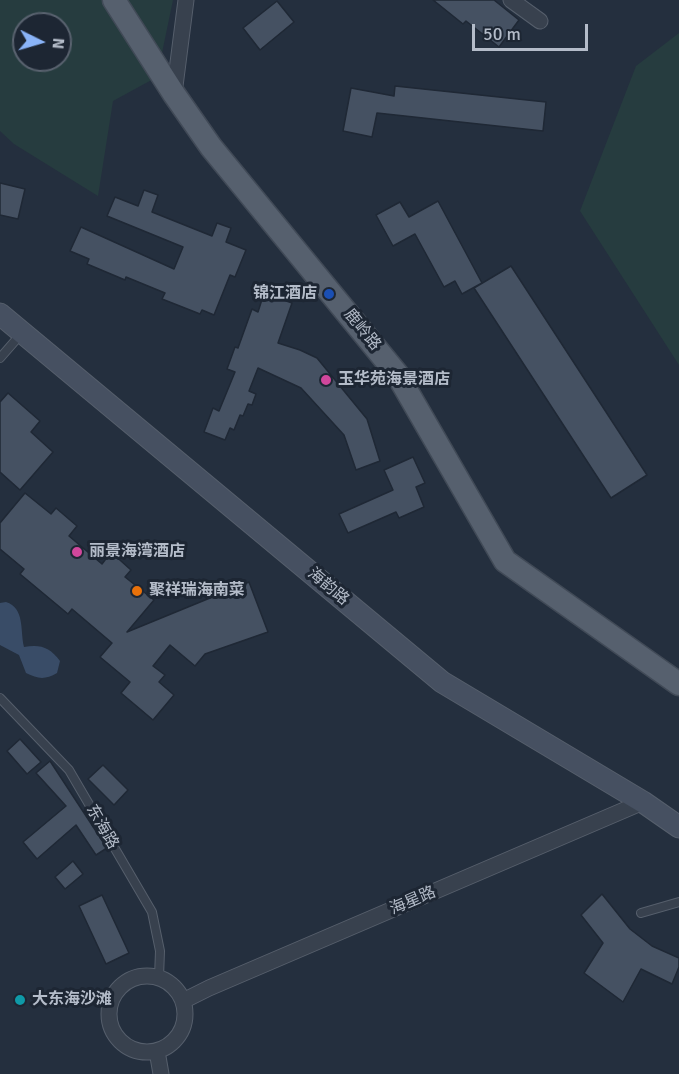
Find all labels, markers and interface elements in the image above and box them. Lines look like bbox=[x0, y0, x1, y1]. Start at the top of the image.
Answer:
north arrow bbox=[12, 12, 72, 72]
scale bar bbox=[475, 12, 590, 50]
text: 50 m bbox=[483, 23, 521, 45]
text: N bbox=[47, 37, 68, 50]
place label: 锦江酒店 bbox=[253, 284, 317, 304]
marker: 锦江酒店 bbox=[322, 287, 336, 301]
street label: 鹿岭路 bbox=[339, 305, 385, 355]
place label: 玉华苑海景酒店 bbox=[338, 370, 450, 390]
marker: 玉华苑海景酒店 bbox=[319, 373, 333, 387]
place label: 丽景海湾酒店 bbox=[89, 542, 185, 562]
marker: 丽景海湾酒店 bbox=[70, 545, 84, 559]
street label: 海韵路 bbox=[303, 564, 353, 610]
place label: 聚祥瑞海南菜 bbox=[149, 581, 245, 601]
marker: 聚祥瑞海南菜 bbox=[130, 584, 144, 598]
street label: 东海路 bbox=[82, 801, 122, 853]
street label: 海星路 bbox=[387, 883, 439, 919]
place label: 大东海沙滩 bbox=[32, 990, 112, 1010]
marker: 大东海沙滩 bbox=[13, 993, 27, 1007]

